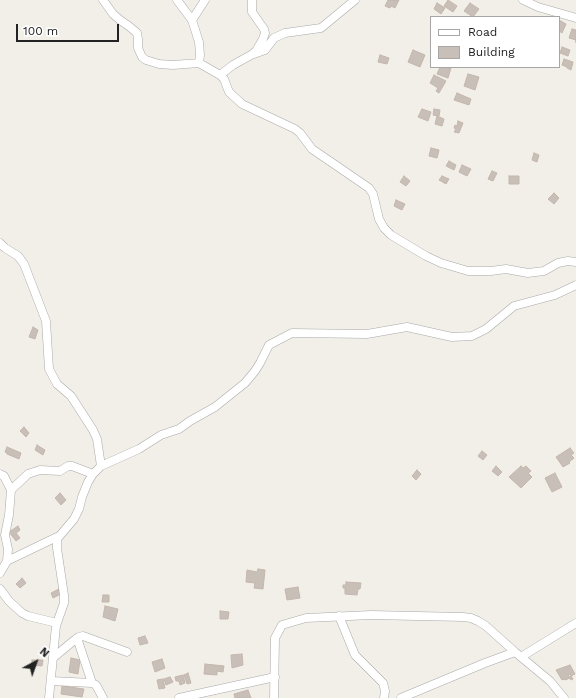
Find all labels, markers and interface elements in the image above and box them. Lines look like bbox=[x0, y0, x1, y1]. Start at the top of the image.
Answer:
scale bar bbox=[18, 16, 121, 42]
legend bbox=[430, 16, 560, 68]
text: 100 m bbox=[23, 24, 58, 38]
text: Road bbox=[468, 25, 497, 39]
text: Building bbox=[468, 45, 515, 59]
north arrow bbox=[16, 642, 56, 682]
text: N bbox=[37, 645, 52, 660]

